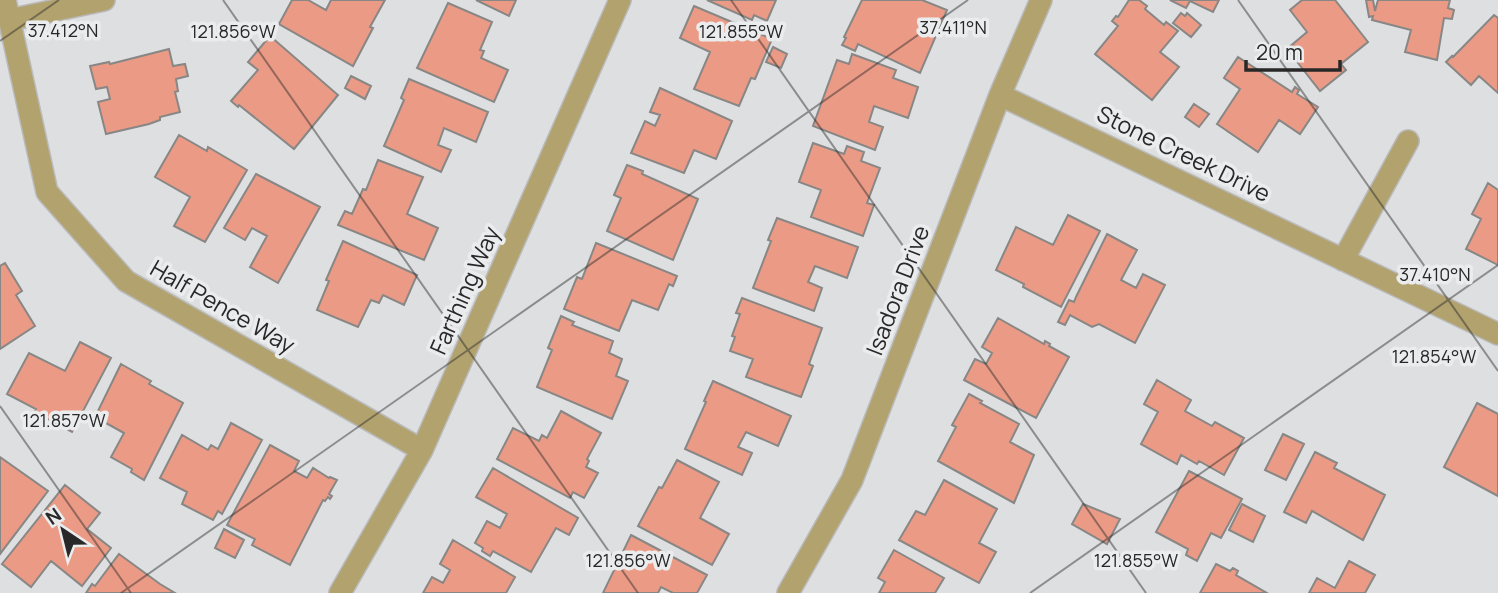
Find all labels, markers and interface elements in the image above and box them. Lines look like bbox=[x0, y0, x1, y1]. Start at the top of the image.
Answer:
text: 37.411°N bbox=[919, 15, 987, 39]
text: 37.412°N bbox=[28, 18, 98, 42]
text: 121.856°W bbox=[190, 19, 276, 43]
text: 121.855°W bbox=[699, 19, 783, 43]
scale bar bbox=[1246, 28, 1340, 72]
text: 20 m bbox=[1256, 38, 1303, 66]
street label: Stone Creek Drive bbox=[1092, 97, 1276, 209]
street label: Farthing Way bbox=[422, 221, 506, 359]
street label: Isadora Drive bbox=[858, 221, 936, 359]
street label: Half Pence Way bbox=[145, 252, 301, 360]
text: 37.410°N bbox=[1399, 262, 1471, 286]
text: 121.854°W bbox=[1392, 344, 1476, 368]
text: 121.857°W bbox=[23, 408, 106, 432]
north arrow bbox=[28, 495, 98, 565]
text: N bbox=[40, 502, 66, 531]
text: 121.856°W bbox=[585, 548, 671, 572]
text: 121.855°W bbox=[1094, 548, 1178, 572]

